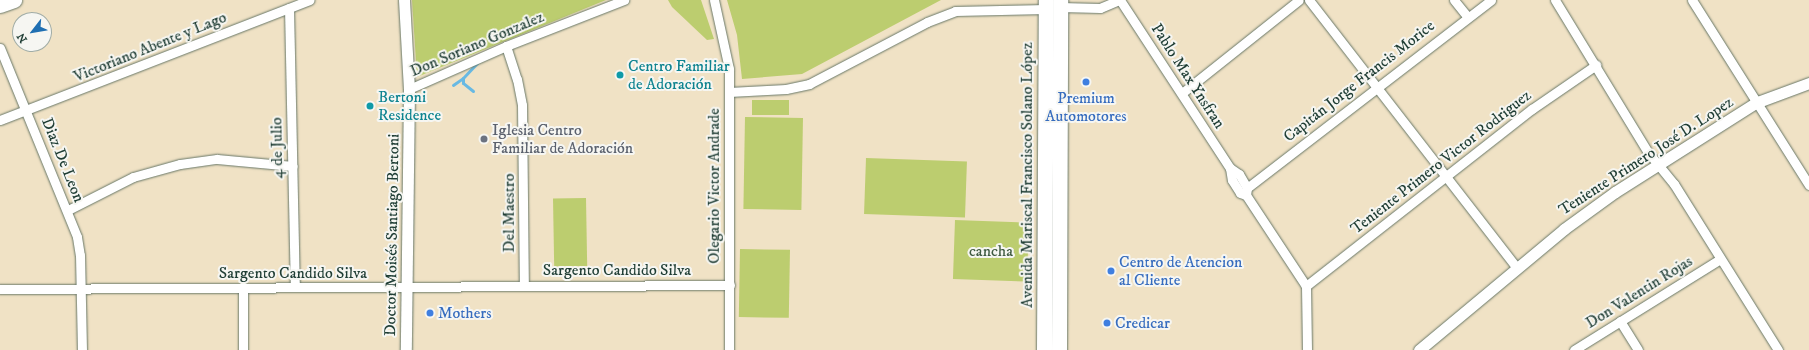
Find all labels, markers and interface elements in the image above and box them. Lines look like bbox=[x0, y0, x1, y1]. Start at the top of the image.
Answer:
street label: Don Soriano Gonzalez bbox=[407, 7, 547, 81]
street label: Victoriano Abente y Lago bbox=[71, 8, 229, 86]
north arrow bbox=[12, 12, 52, 52]
street label: Capitán Jorge Francis Morice bbox=[1280, 16, 1438, 146]
street label: Pablo Max Ynsfran bbox=[1147, 20, 1229, 132]
text: N bbox=[14, 30, 31, 45]
street label: Avenida Mariscal Francisco Solano López bbox=[1017, 42, 1037, 308]
place label: Centro Familiar de Adoración bbox=[628, 56, 730, 94]
marker: Centro Familiar de Adoración bbox=[615, 70, 625, 80]
marker: Premium Automotores bbox=[1081, 77, 1091, 87]
street label: Teniente Primero Victor Rodriguez bbox=[1347, 86, 1535, 238]
place label: Bertoni Residence bbox=[378, 87, 441, 125]
place label: Premium Automotores bbox=[1045, 88, 1127, 126]
street label: Teniente Primero José D. Lopez bbox=[1555, 92, 1737, 220]
marker: Bertoni Residence bbox=[365, 101, 375, 111]
street label: Olegario Victor Andrade bbox=[704, 108, 724, 264]
street label: Diaz De Leon bbox=[37, 115, 89, 205]
street label: 4 de Julio bbox=[267, 117, 287, 179]
place label: Iglesia Centro Familiar de Adoración bbox=[492, 120, 633, 158]
street label: Doctor Moisés Santiago Bertoni bbox=[381, 134, 403, 336]
marker: Iglesia Centro Familiar de Adoración bbox=[479, 134, 489, 144]
street label: Del Maestro bbox=[499, 173, 519, 253]
park label: cancha bbox=[969, 241, 1013, 261]
street label: Don Valentin Rojas bbox=[1582, 251, 1696, 333]
place label: Centro de Atencion al Cliente bbox=[1119, 252, 1242, 290]
street label: Sargento Candido Silva bbox=[543, 260, 691, 280]
street label: Sargento Candido Silva bbox=[219, 263, 367, 283]
marker: Centro de Atencion al Cliente bbox=[1106, 266, 1116, 276]
place label: Mothers bbox=[438, 303, 492, 323]
marker: Mothers bbox=[425, 308, 435, 318]
place label: Credicar bbox=[1115, 313, 1170, 333]
marker: Credicar bbox=[1102, 318, 1112, 328]

